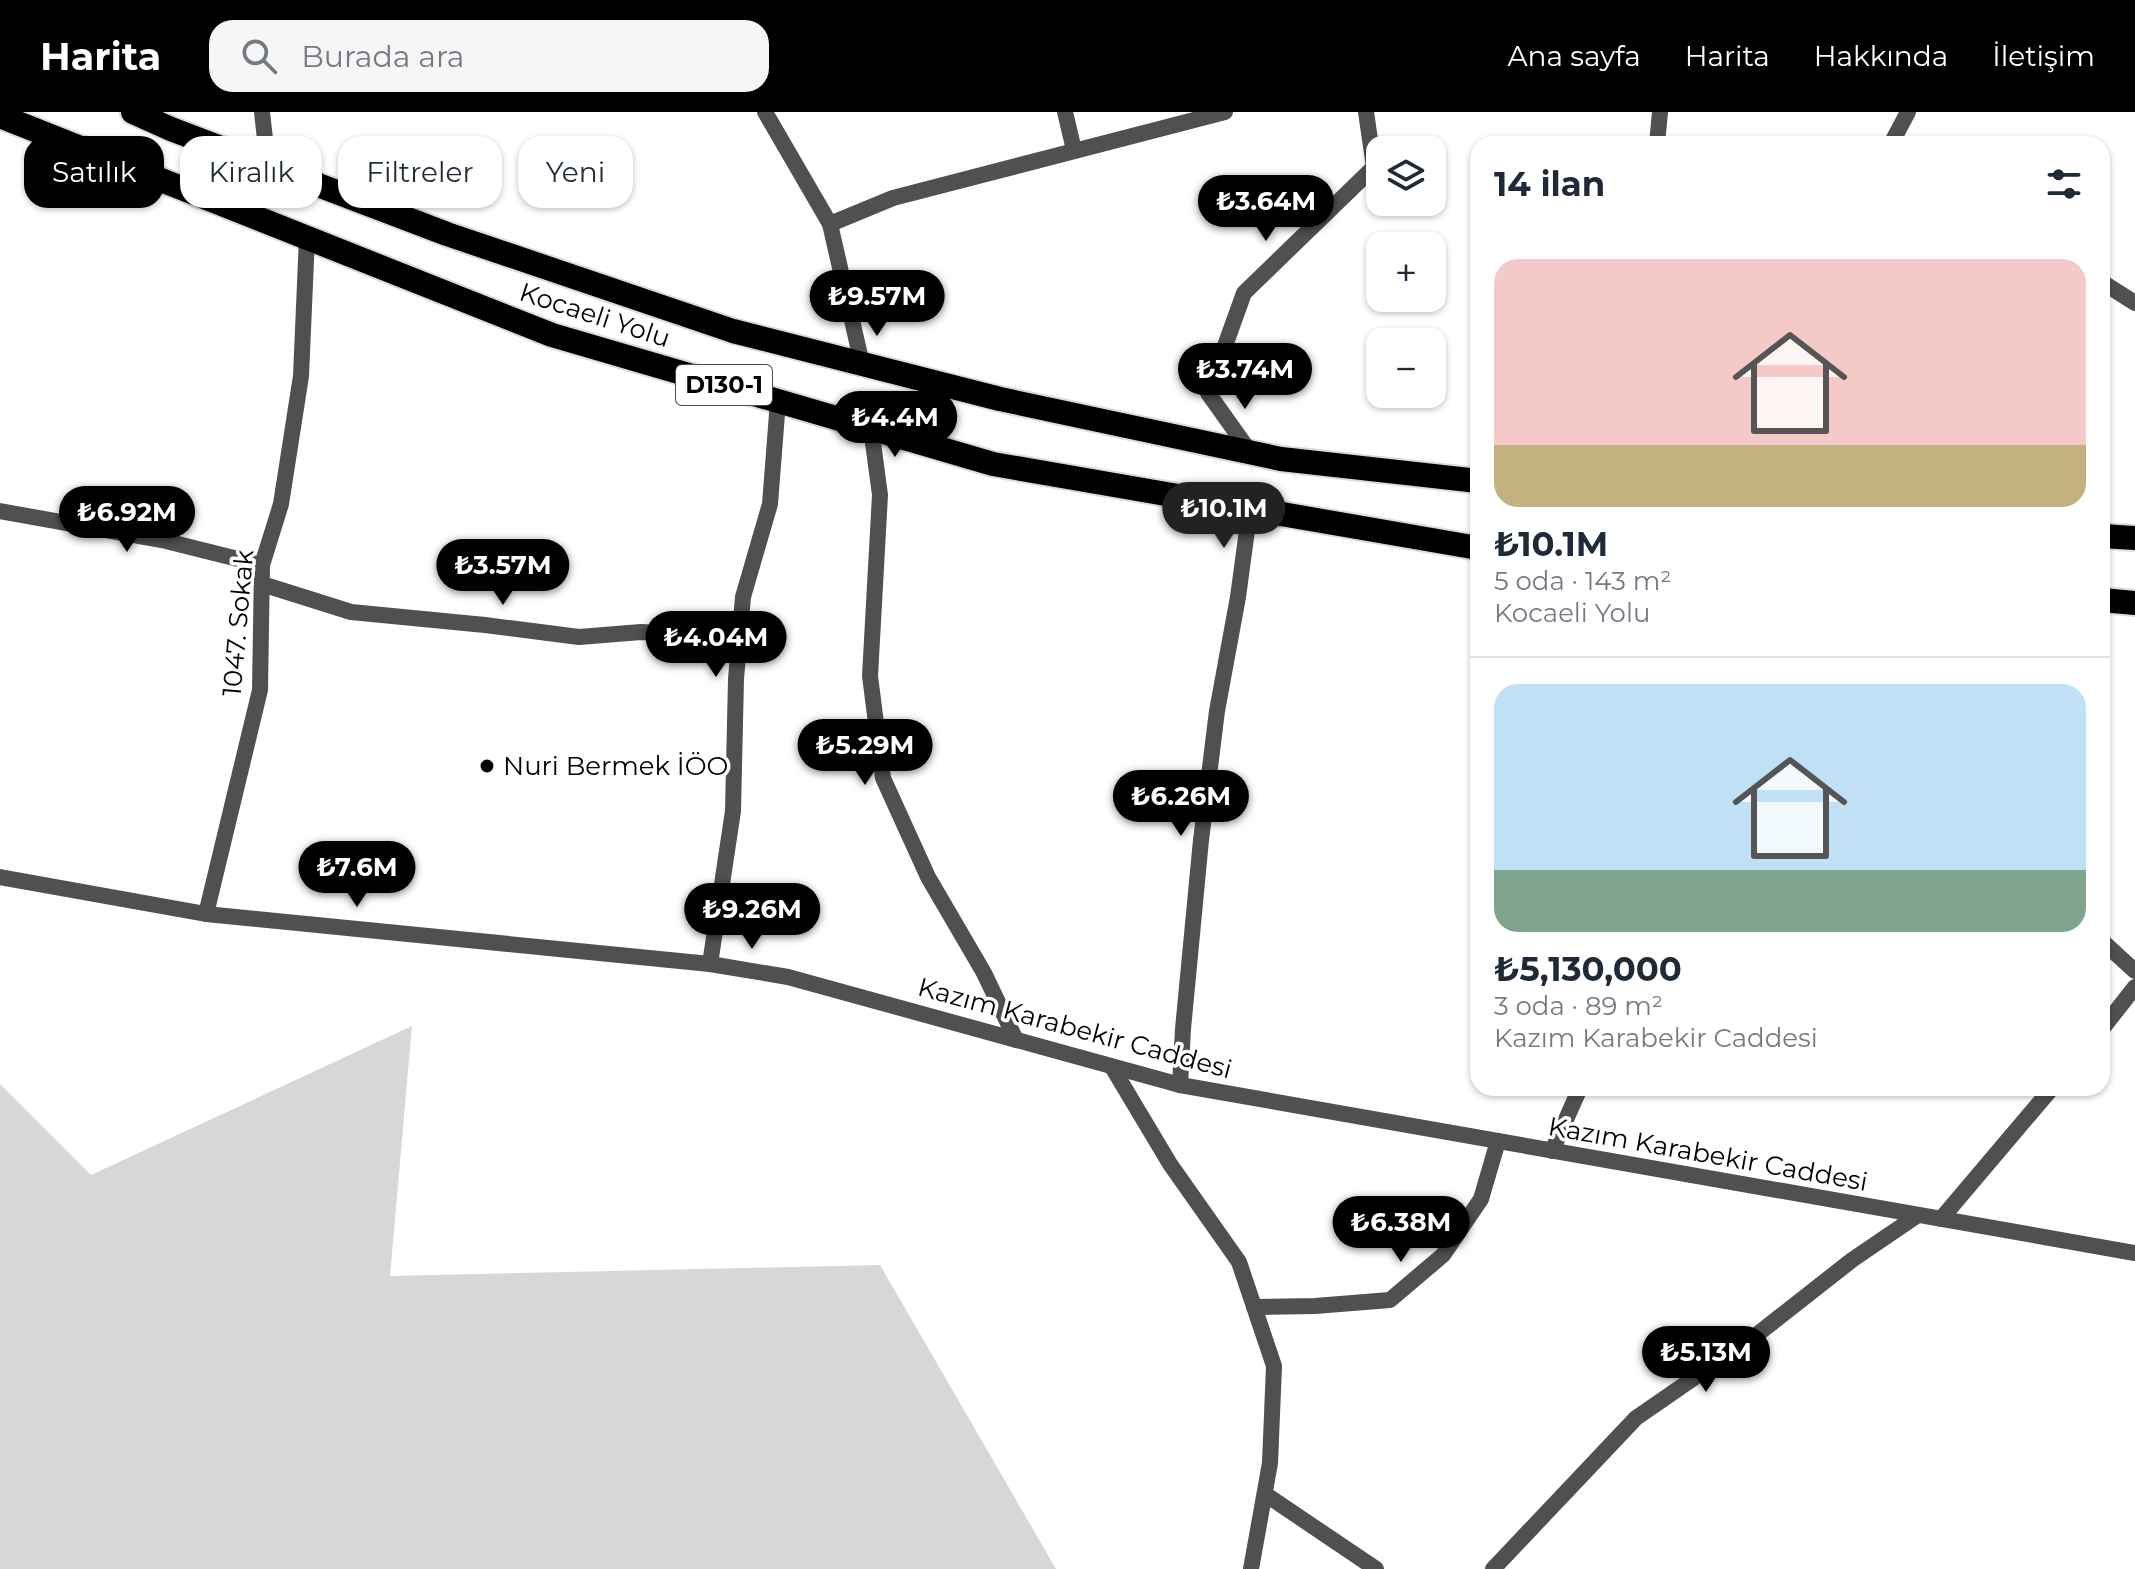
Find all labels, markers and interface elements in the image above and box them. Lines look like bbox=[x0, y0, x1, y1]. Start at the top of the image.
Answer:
search box bbox=[209, 20, 769, 92]
text: Harita bbox=[40, 33, 161, 80]
icon: search bbox=[237, 34, 281, 78]
text: Burada ara bbox=[301, 38, 465, 75]
text: Ana sayfa bbox=[1507, 39, 1641, 73]
text: Harita bbox=[1685, 39, 1770, 73]
text: Hakkında bbox=[1814, 39, 1948, 73]
text: İletişim bbox=[1992, 39, 2095, 73]
chip: Satılık bbox=[24, 136, 164, 208]
chip: Kiralık bbox=[180, 136, 322, 208]
chip: Filtreler bbox=[338, 136, 502, 208]
chip: Yeni bbox=[518, 136, 633, 208]
map controls bbox=[1366, 136, 1446, 408]
button: layers bbox=[1366, 136, 1446, 216]
icon: filters bbox=[2042, 162, 2086, 206]
text: 14 ilan bbox=[1494, 163, 1605, 205]
pin: ₺3.64M bbox=[1201, 175, 1331, 243]
text: ₺3.64M bbox=[1216, 185, 1316, 217]
button: + bbox=[1366, 232, 1446, 312]
pin: ₺9.57M bbox=[812, 270, 942, 338]
street label: Kocaeli̇ Yolu bbox=[516, 276, 674, 354]
text: ₺9.57M bbox=[828, 280, 926, 312]
icon: home bbox=[1718, 311, 1862, 455]
button: − bbox=[1366, 328, 1446, 408]
pin: ₺3.74M bbox=[1180, 343, 1310, 411]
text: ₺3.74M bbox=[1196, 353, 1294, 385]
road number: D130-1 bbox=[676, 365, 772, 405]
pin: ₺4.4M bbox=[839, 391, 951, 459]
text: ₺4.4M bbox=[851, 401, 939, 433]
pin: ₺10.1M bbox=[1159, 482, 1289, 550]
pin: ₺6.92M bbox=[62, 486, 192, 554]
text: ₺10.1M bbox=[1180, 492, 1268, 524]
text: ₺6.92M bbox=[77, 496, 177, 528]
text: ₺10.1M bbox=[1494, 523, 1608, 565]
pin: ₺3.57M bbox=[438, 539, 568, 607]
street label: 1047. Sokak bbox=[216, 548, 260, 698]
text: ₺3.57M bbox=[454, 549, 552, 581]
text: 5 oda · 143 m² bbox=[1494, 565, 1671, 597]
text: Kocaeli̇ Yolu bbox=[1494, 597, 1650, 629]
pin: ₺4.04M bbox=[651, 611, 781, 679]
text: ₺4.04M bbox=[664, 621, 768, 653]
pin: ₺5.29M bbox=[800, 719, 930, 787]
text: ₺5.29M bbox=[816, 729, 914, 761]
icon: home bbox=[1718, 736, 1862, 880]
place label: Nuri Bermek İÖO bbox=[503, 750, 728, 782]
marker: Nuri Bermek İÖO bbox=[478, 757, 496, 775]
pin: ₺6.26M bbox=[1116, 770, 1246, 838]
text: ₺6.26M bbox=[1131, 780, 1231, 812]
pin: ₺7.6M bbox=[301, 841, 413, 909]
text: ₺7.6M bbox=[316, 851, 398, 883]
pin: ₺9.26M bbox=[687, 883, 817, 951]
text: ₺9.26M bbox=[702, 893, 802, 925]
text: ₺5,130,000 bbox=[1494, 948, 1682, 990]
street label: Kazım Karabekir Caddesi bbox=[915, 971, 1235, 1085]
text: 3 oda · 89 m² bbox=[1494, 990, 1663, 1022]
text: Kazım Karabekir Caddesi bbox=[1494, 1022, 1818, 1054]
street label: Kazım Karabekir Caddesi bbox=[1546, 1110, 1870, 1198]
pin: ₺6.38M bbox=[1336, 1196, 1466, 1264]
text: ₺6.38M bbox=[1351, 1206, 1451, 1238]
pin: ₺5.13M bbox=[1641, 1326, 1771, 1394]
text: ₺5.13M bbox=[1660, 1336, 1752, 1368]

